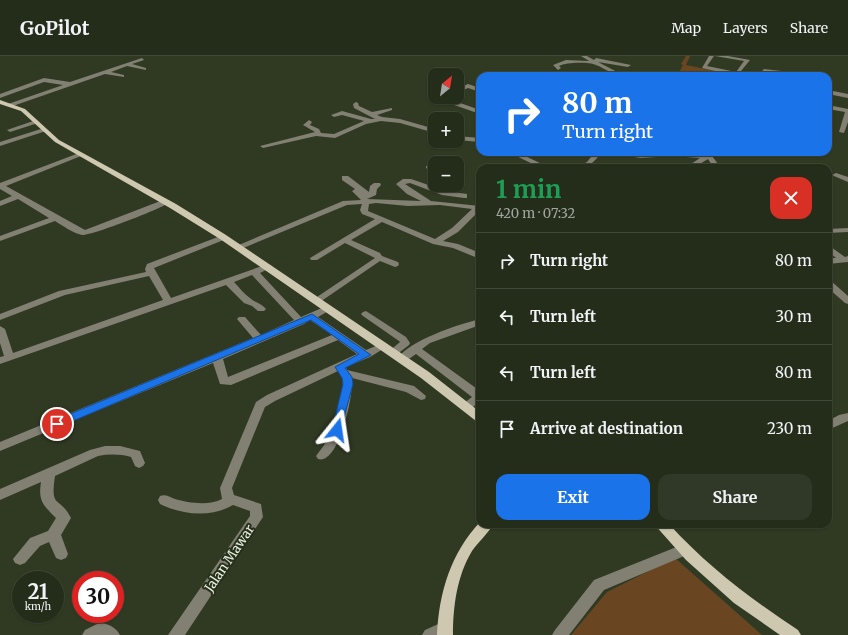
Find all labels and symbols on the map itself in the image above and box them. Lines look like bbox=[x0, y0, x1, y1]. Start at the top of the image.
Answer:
north arrow bbox=[428, 68, 464, 104]
pin bbox=[40, 407, 74, 441]
position arrow bbox=[316, 409, 358, 451]
street label: Jalan Mawar bbox=[200, 521, 258, 596]
speed limit sign: 30 bbox=[72, 571, 124, 623]

